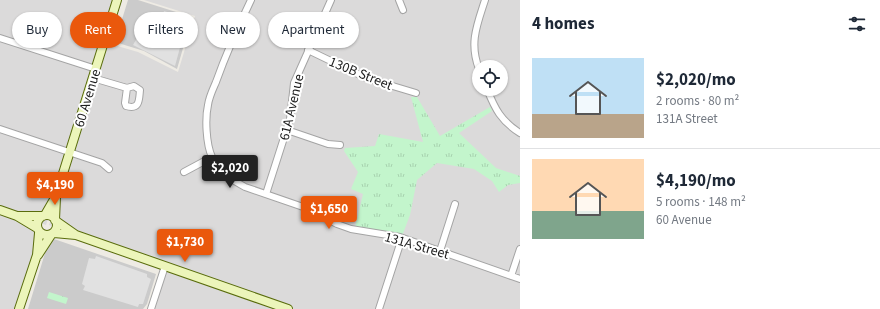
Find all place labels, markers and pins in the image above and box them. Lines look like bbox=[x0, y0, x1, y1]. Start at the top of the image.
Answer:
pin: $2,020 bbox=[197, 155, 263, 189]
pin: $4,190 bbox=[22, 172, 88, 206]
pin: $1,650 bbox=[296, 196, 362, 230]
pin: $1,730 bbox=[152, 229, 218, 263]

